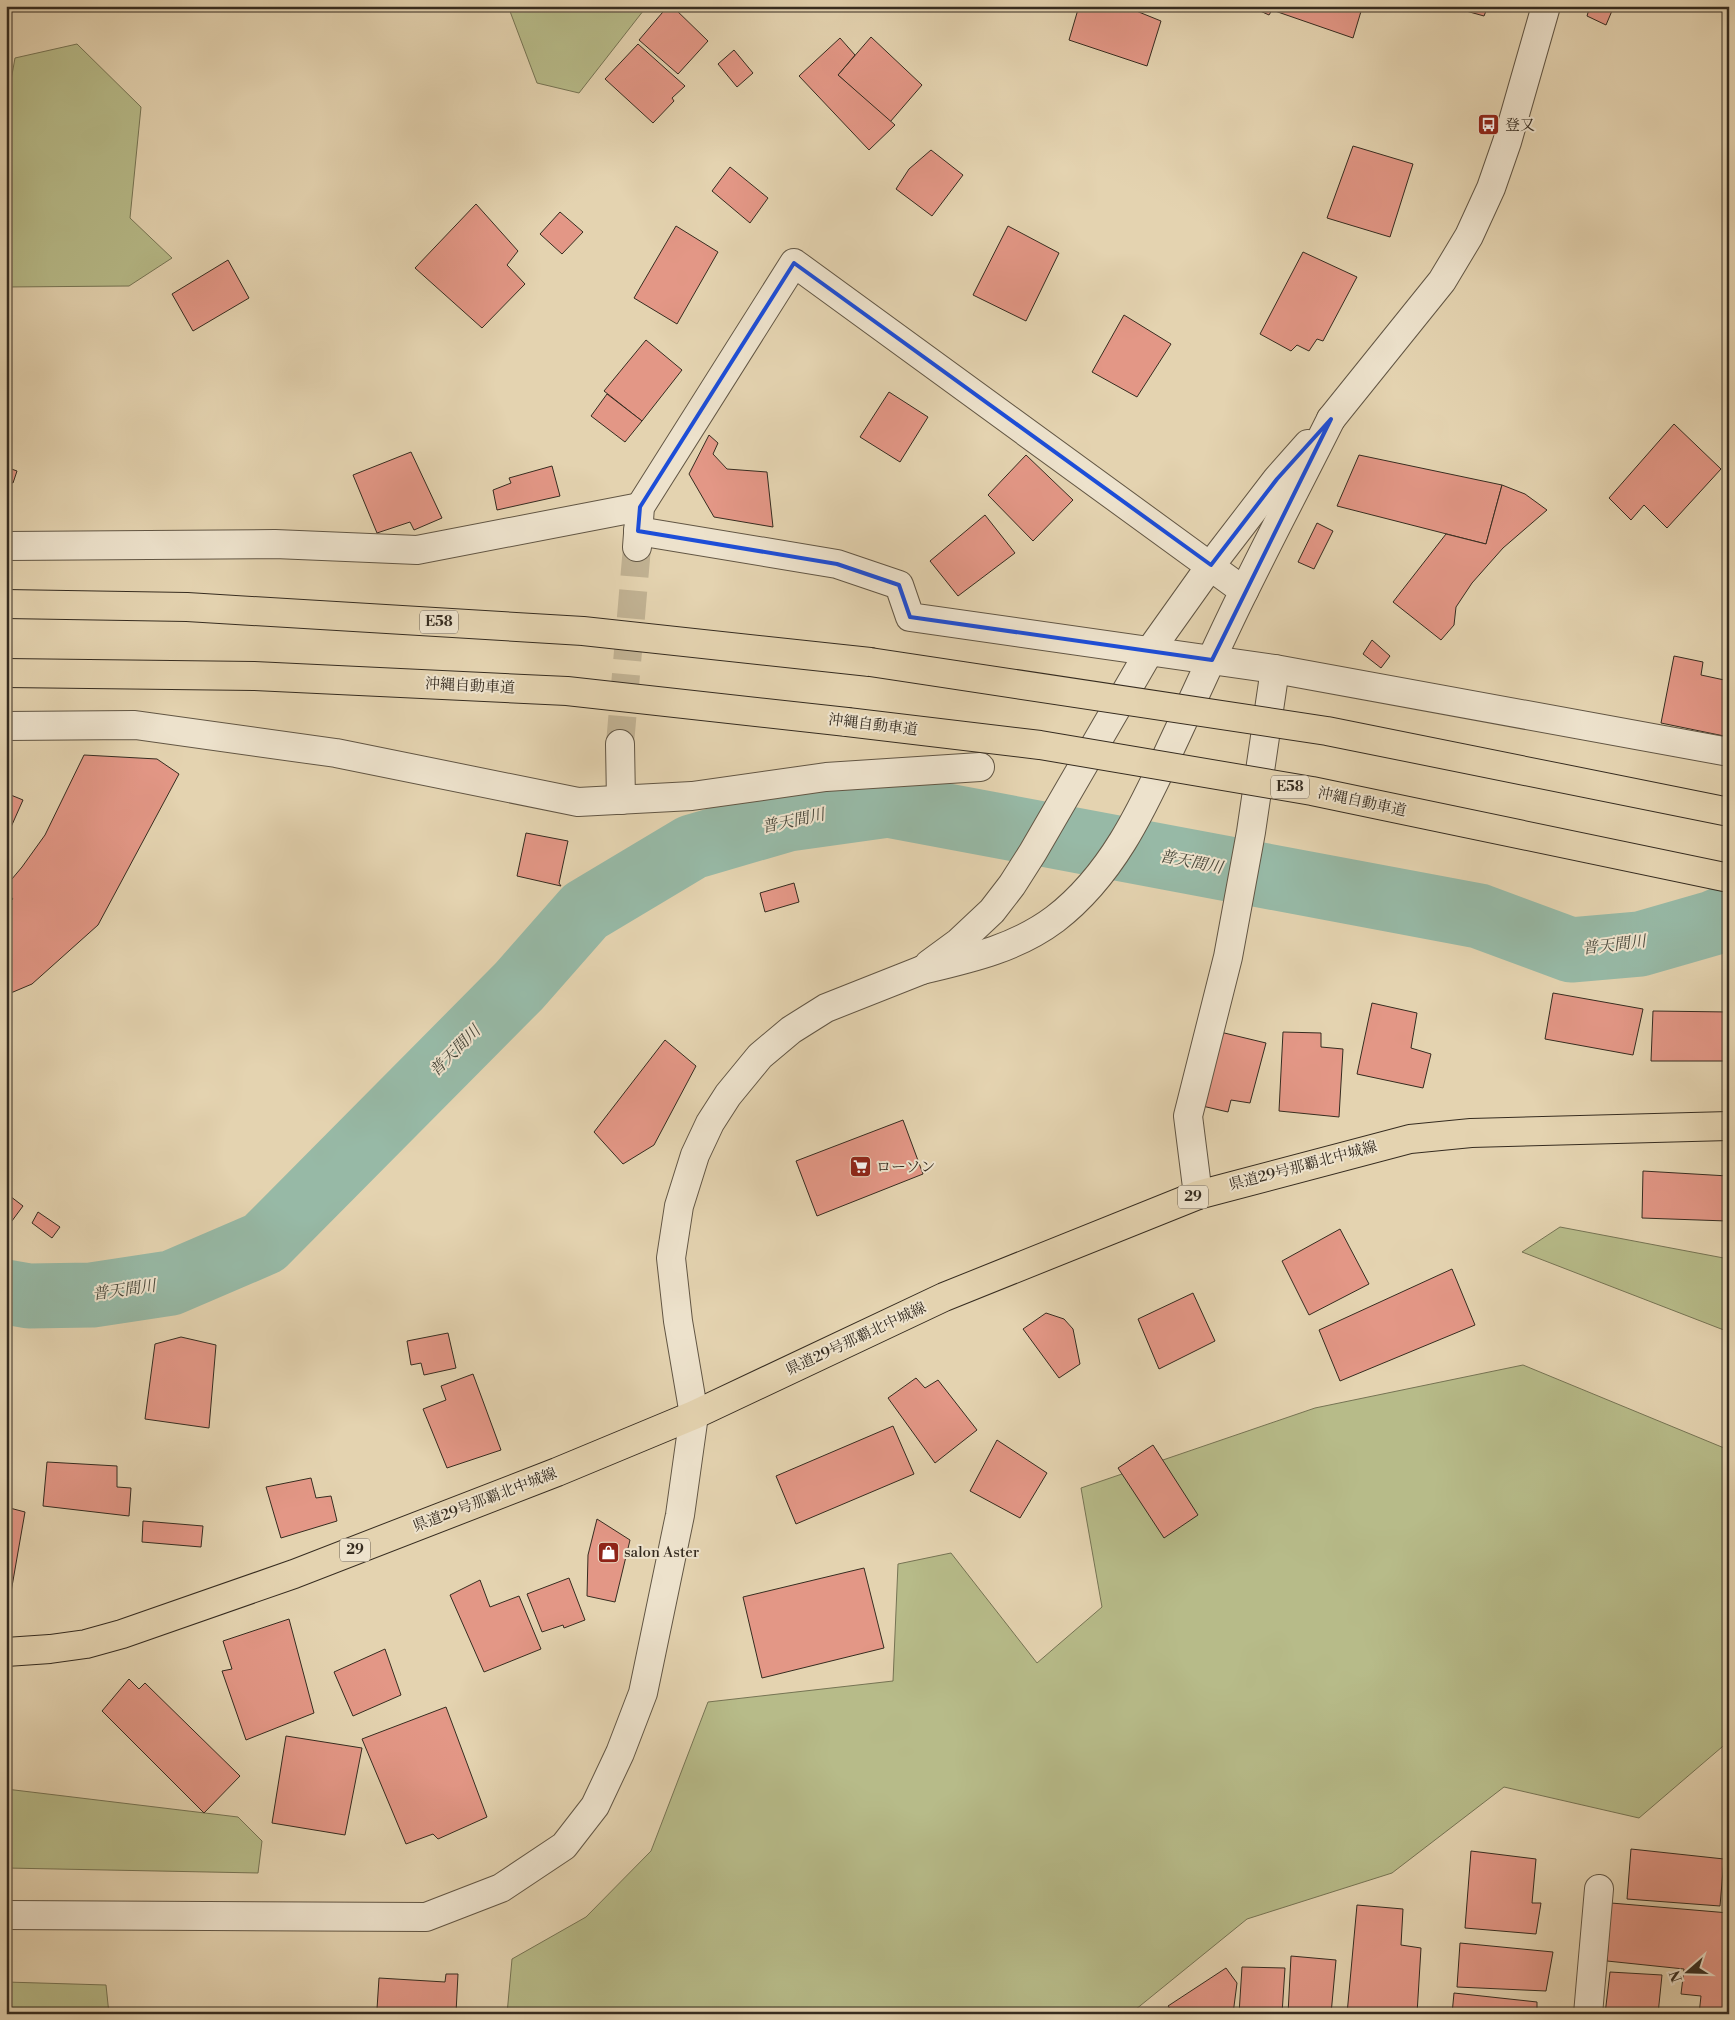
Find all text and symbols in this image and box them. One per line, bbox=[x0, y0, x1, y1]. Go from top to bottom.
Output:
bus stop icon: 登又 bbox=[1477, 113, 1501, 137]
place label: 登又 bbox=[1505, 116, 1535, 135]
road number: E58 bbox=[420, 610, 458, 634]
street label: 沖縄自動車道 bbox=[425, 674, 515, 698]
street label: 沖縄自動車道 bbox=[827, 710, 919, 740]
road number: E58 bbox=[1271, 776, 1309, 799]
street label: 沖縄自動車道 bbox=[1316, 783, 1408, 821]
water label: 普天間川 bbox=[760, 804, 828, 837]
water label: 普天間川 bbox=[1158, 846, 1226, 878]
water label: 普天間川 bbox=[1581, 931, 1649, 959]
water label: 普天間川 bbox=[425, 1020, 486, 1081]
street label: 県道29号那覇北中城線 bbox=[1227, 1137, 1379, 1195]
supermarket icon: ローソン bbox=[848, 1155, 872, 1179]
place label: ローソン bbox=[876, 1158, 935, 1177]
road number: 29 bbox=[1178, 1186, 1208, 1208]
water label: 普天間川 bbox=[91, 1275, 159, 1304]
street label: 県道29号那覇北中城線 bbox=[783, 1298, 929, 1380]
street label: 県道29号那覇北中城線 bbox=[410, 1464, 560, 1536]
road number: 29 bbox=[340, 1538, 370, 1562]
shop icon: salon Aster bbox=[596, 1540, 620, 1564]
place label: salon Aster bbox=[624, 1543, 700, 1562]
north arrow bbox=[1662, 1948, 1712, 1998]
text: N bbox=[1666, 1968, 1687, 1984]

